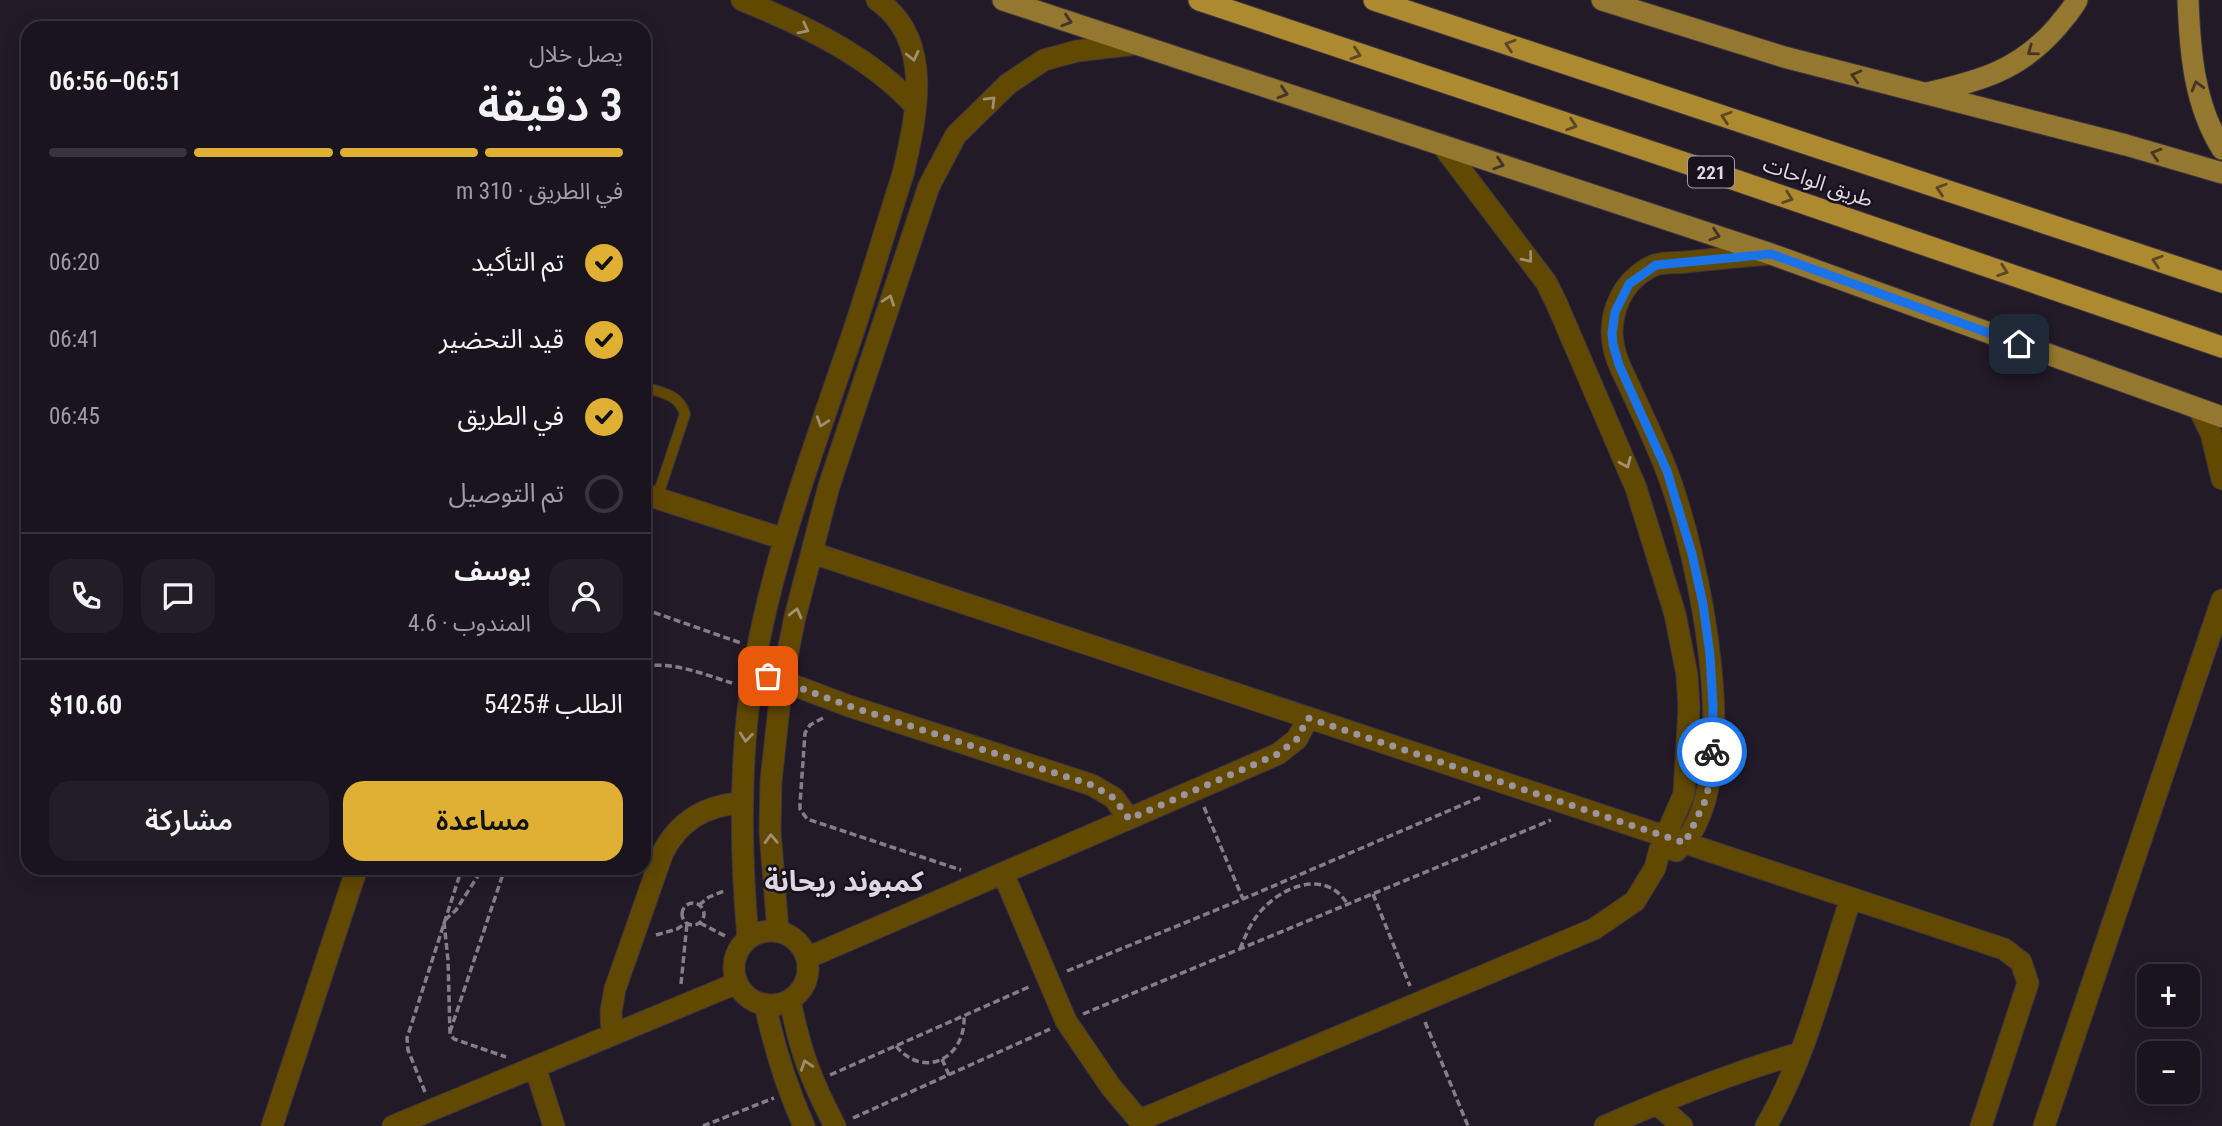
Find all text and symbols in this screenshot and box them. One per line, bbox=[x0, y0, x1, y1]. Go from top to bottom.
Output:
one-way arrow bbox=[1061, 13, 1073, 28]
one-way arrow bbox=[797, 20, 809, 34]
one-way arrow bbox=[1504, 39, 1516, 53]
text: يصل خلال bbox=[529, 41, 623, 68]
one-way arrow bbox=[2027, 42, 2040, 55]
one-way arrow bbox=[1350, 45, 1362, 60]
one-way arrow bbox=[905, 50, 919, 62]
text: 06:51–06:56 bbox=[49, 66, 182, 96]
one-way arrow bbox=[1851, 70, 1863, 84]
text: 3 دقيقة bbox=[478, 78, 623, 132]
one-way arrow bbox=[2191, 81, 2206, 93]
one-way arrow bbox=[1277, 85, 1289, 99]
one-way arrow bbox=[983, 96, 996, 109]
one-way arrow bbox=[1720, 111, 1732, 125]
one-way arrow bbox=[1565, 117, 1577, 131]
one-way arrow bbox=[2151, 147, 2163, 162]
street label: طريق الواحات bbox=[1760, 152, 1876, 213]
one-way arrow bbox=[1493, 156, 1505, 170]
road number: 221 bbox=[1688, 156, 1734, 188]
text: في الطريق · 310 m bbox=[456, 178, 623, 205]
one-way arrow bbox=[1936, 183, 1948, 197]
one-way arrow bbox=[1781, 190, 1793, 204]
one-way arrow bbox=[1709, 227, 1721, 241]
icon: check bbox=[585, 244, 623, 282]
text: تم التأكيد bbox=[471, 247, 564, 277]
text: 06:20 bbox=[49, 249, 100, 276]
one-way arrow bbox=[1520, 250, 1532, 263]
one-way arrow bbox=[2152, 255, 2164, 269]
one-way arrow bbox=[1996, 263, 2008, 277]
one-way arrow bbox=[881, 295, 895, 307]
pin bbox=[1989, 314, 2049, 374]
icon: check bbox=[585, 321, 623, 359]
text: قيد التحضير bbox=[439, 324, 564, 354]
icon: home bbox=[2000, 325, 2038, 363]
text: 06:41 bbox=[49, 326, 100, 353]
icon: check bbox=[585, 398, 623, 436]
text: في الطريق bbox=[458, 401, 564, 431]
text: 06:45 bbox=[49, 403, 100, 430]
one-way arrow bbox=[816, 415, 830, 427]
one-way arrow bbox=[1618, 455, 1632, 468]
text: تم التوصيل bbox=[449, 478, 564, 508]
text: يوسف bbox=[454, 556, 531, 586]
button: phone bbox=[49, 559, 123, 633]
button: chat bbox=[141, 559, 215, 633]
button: person bbox=[549, 559, 623, 633]
one-way arrow bbox=[788, 607, 802, 619]
text: المندوب · 4.6 bbox=[408, 610, 531, 637]
pin bbox=[738, 646, 798, 706]
icon: bag bbox=[749, 657, 787, 695]
text: الطلب #5425 bbox=[484, 689, 623, 719]
text: $10.60 bbox=[49, 690, 122, 720]
courier bbox=[1677, 717, 1747, 787]
one-way arrow bbox=[739, 732, 754, 743]
icon: bike bbox=[1693, 733, 1731, 771]
button: مشاركة bbox=[49, 781, 329, 861]
button: مساعدة bbox=[343, 781, 623, 861]
one-way arrow bbox=[763, 833, 779, 843]
district label: كمبوند ريحانة bbox=[764, 865, 924, 898]
map controls bbox=[2137, 964, 2200, 1104]
button: + bbox=[2137, 964, 2200, 1027]
button: − bbox=[2137, 1041, 2200, 1104]
one-way arrow bbox=[800, 1059, 814, 1072]

